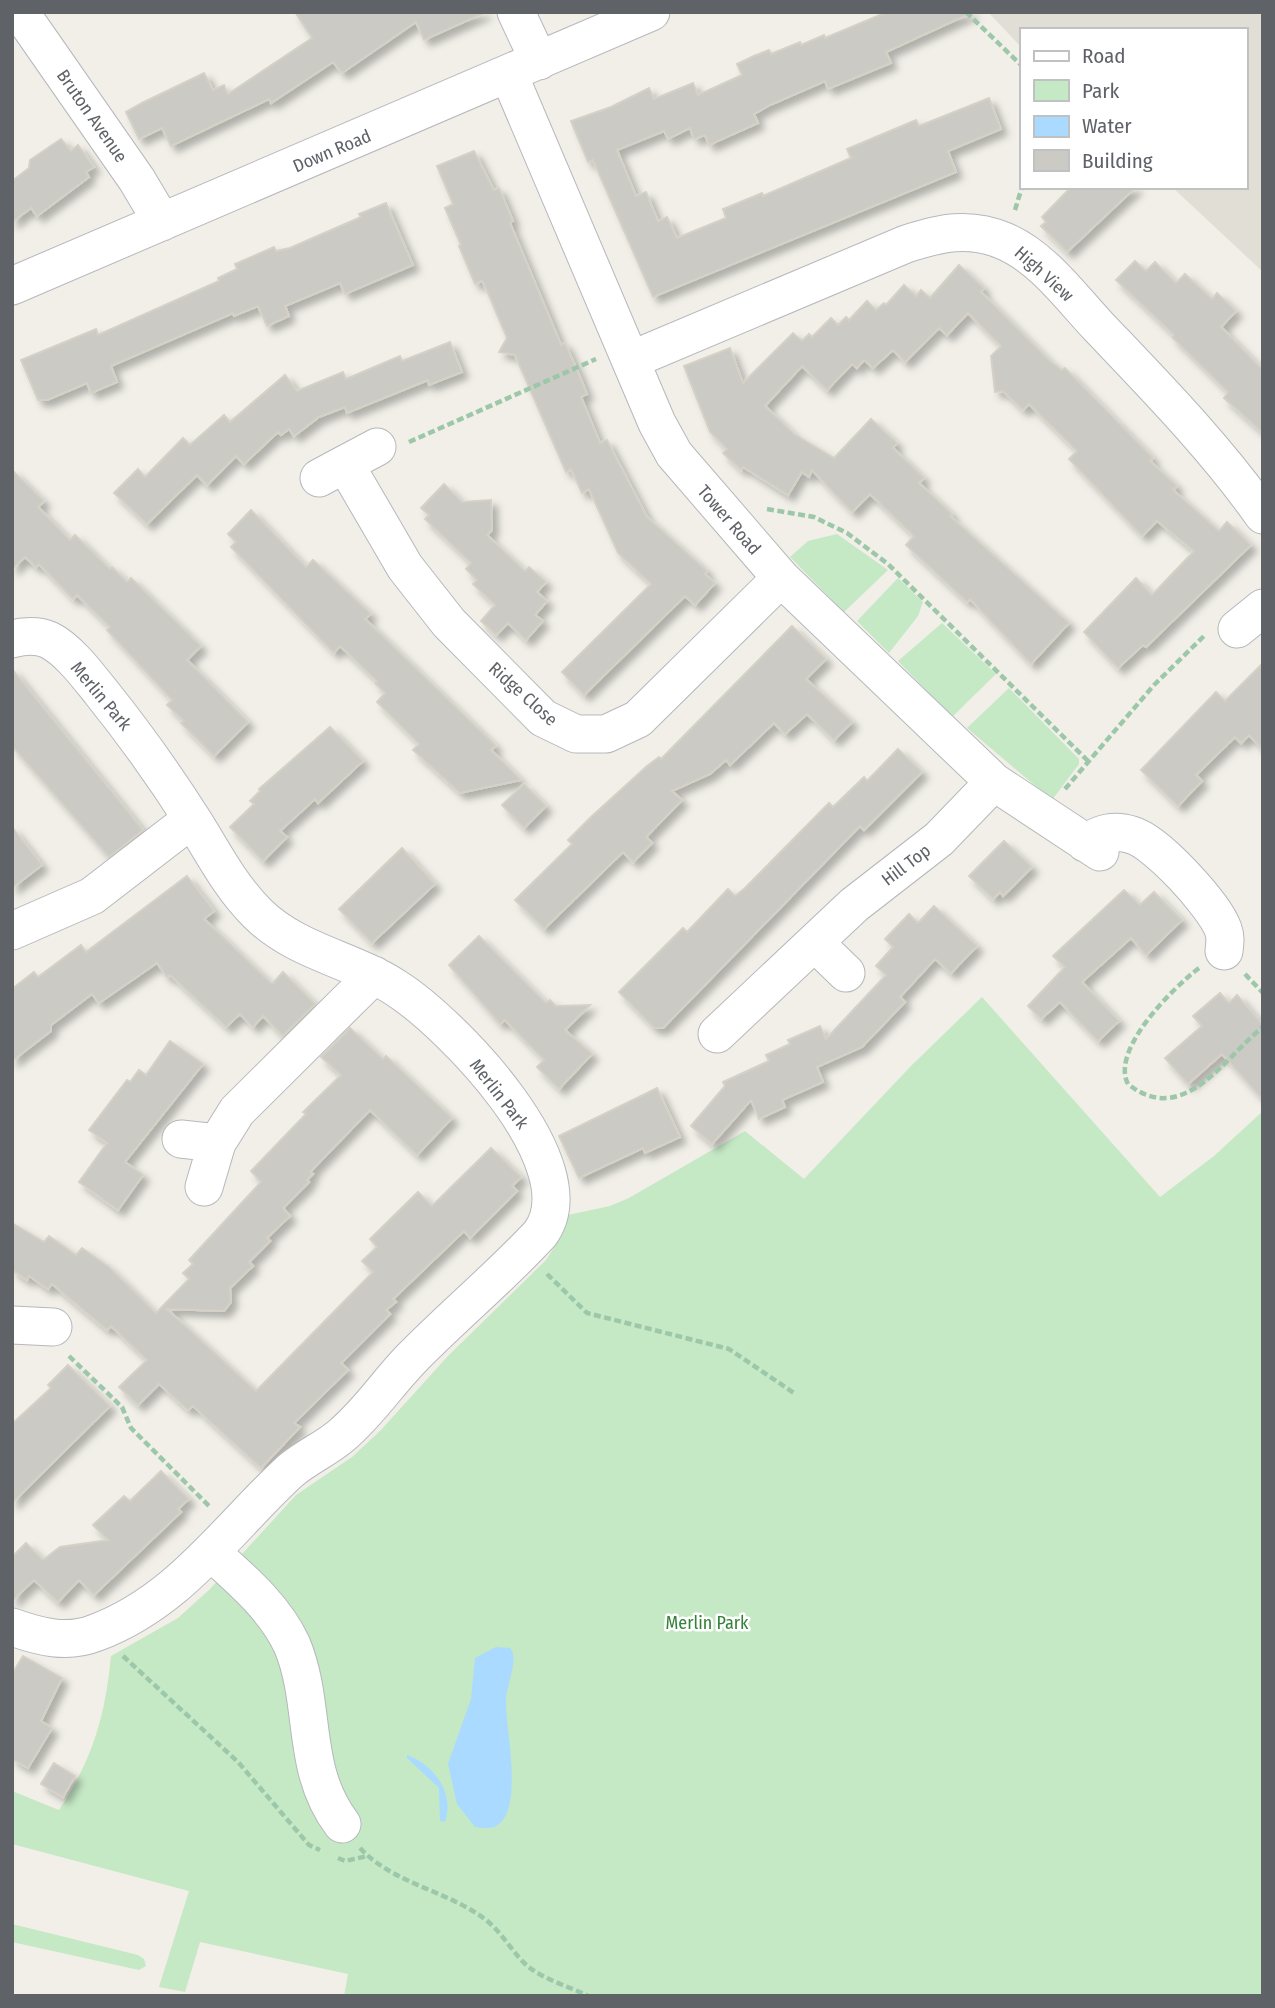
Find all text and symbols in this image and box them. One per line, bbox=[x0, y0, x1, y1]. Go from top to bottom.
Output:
legend bbox=[1020, 28, 1247, 189]
text: Road bbox=[1082, 43, 1126, 69]
street label: Bruton Avenue bbox=[52, 65, 132, 167]
text: Park bbox=[1082, 78, 1120, 104]
text: Water bbox=[1082, 113, 1132, 139]
street label: Down Road bbox=[290, 125, 374, 177]
text: Building bbox=[1082, 148, 1153, 174]
street label: High View bbox=[1010, 242, 1078, 306]
street label: Tower Road bbox=[693, 481, 765, 559]
street label: Merlin Park bbox=[66, 657, 136, 735]
street label: Ridge Close bbox=[484, 657, 562, 731]
street label: Hill Top bbox=[877, 839, 935, 891]
street label: Merlin Park bbox=[465, 1055, 534, 1134]
park label: Merlin Park bbox=[666, 1612, 749, 1634]

